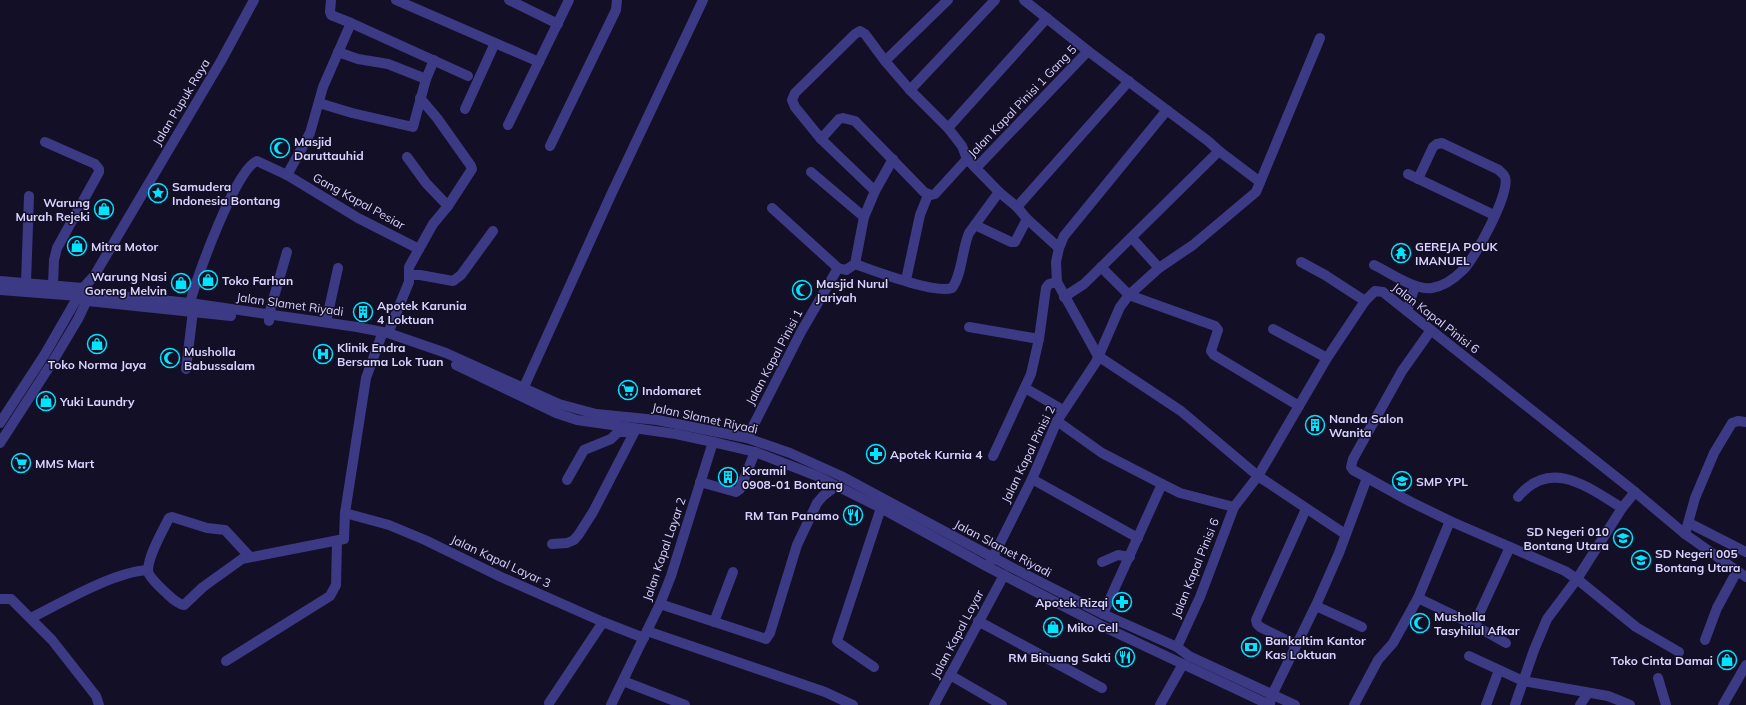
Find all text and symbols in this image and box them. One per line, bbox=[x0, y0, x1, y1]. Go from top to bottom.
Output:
street label: Jalan Kapal Pinisi 1 Gang 5 bbox=[965, 42, 1079, 160]
street label: Jalan Pupuk Raya bbox=[149, 56, 213, 148]
place label: Masjid Daruttauhid bbox=[294, 134, 364, 163]
mosque icon: Masjid Daruttauhid bbox=[269, 137, 291, 159]
street label: Gang Kapal Pesiar bbox=[310, 169, 408, 233]
place label: Samudera Indonesia Bontang bbox=[172, 179, 280, 208]
place icon: Samudera Indonesia Bontang bbox=[147, 182, 169, 204]
place label: Warung Murah Rejeki bbox=[15, 195, 90, 224]
shop icon: Warung Murah Rejeki bbox=[93, 198, 115, 220]
shop icon: Mitra Motor bbox=[66, 235, 88, 257]
place label: Mitra Motor bbox=[91, 239, 159, 254]
place label: GEREJA POUK IMANUEL bbox=[1415, 239, 1499, 268]
temple icon: GEREJA POUK IMANUEL bbox=[1390, 242, 1412, 264]
place label: Warung Nasi Goreng Melvin bbox=[85, 269, 167, 298]
shop icon: Toko Farhan bbox=[197, 269, 219, 291]
shop icon: Warung Nasi Goreng Melvin bbox=[170, 272, 192, 294]
place label: Toko Farhan bbox=[222, 273, 293, 288]
place label: Masjid Nurul Jariyah bbox=[816, 276, 888, 305]
mosque icon: Masjid Nurul Jariyah bbox=[791, 279, 813, 301]
street label: Jalan Kapal Pinisi 6 bbox=[1390, 279, 1482, 357]
street label: Jalan Slamet Riyadi bbox=[235, 289, 345, 319]
place label: Apotek Karunia 4 Loktuan bbox=[377, 298, 467, 327]
building icon: Apotek Karunia 4 Loktuan bbox=[352, 301, 374, 323]
street label: Jalan Kapal Pinisi 1 bbox=[742, 307, 806, 407]
shop icon: Toko Norma Jaya bbox=[86, 333, 108, 355]
place label: Klinik Endra Bersama Lok Tuan bbox=[337, 340, 444, 369]
hospital icon: Klinik Endra Bersama Lok Tuan bbox=[312, 343, 334, 365]
place label: Musholla Babussalam bbox=[184, 344, 255, 373]
mosque icon: Musholla Babussalam bbox=[159, 347, 181, 369]
place label: Toko Norma Jaya bbox=[48, 357, 146, 372]
supermarket icon: Indomaret bbox=[617, 379, 639, 401]
place label: Indomaret bbox=[642, 383, 702, 398]
shop icon: Yuki Laundry bbox=[35, 390, 57, 412]
place label: Yuki Laundry bbox=[59, 394, 135, 409]
street label: Jalan Slamet Riyadi bbox=[651, 399, 759, 437]
street label: Jalan Kapal Pinisi 2 bbox=[998, 403, 1058, 505]
place label: Nanda Salon Wanita bbox=[1329, 411, 1404, 440]
building icon: Nanda Salon Wanita bbox=[1304, 414, 1326, 436]
pharmacy icon: Apotek Kurnia 4 bbox=[865, 443, 887, 465]
place label: Apotek Kurnia 4 bbox=[890, 447, 983, 462]
supermarket icon: MMS Mart bbox=[10, 452, 32, 474]
place label: MMS Mart bbox=[35, 456, 95, 471]
place label: Koramil 0908-01 Bontang bbox=[742, 463, 843, 492]
building icon: Koramil 0908-01 Bontang bbox=[717, 466, 739, 488]
school or university icon: SMP YPL bbox=[1391, 470, 1413, 492]
place label: SMP YPL bbox=[1416, 474, 1468, 489]
street label: Jalan Kapal Layar 2 bbox=[639, 495, 689, 603]
restaurant icon: RM Tan Panamo bbox=[842, 504, 864, 526]
place label: RM Tan Panamo bbox=[745, 508, 839, 523]
street label: Jalan Slamet Riyadi bbox=[952, 516, 1054, 580]
street label: Jalan Kapal Pinisi 6 bbox=[1168, 516, 1222, 620]
place label: SD Negeri 010 Bontang Utara bbox=[1523, 524, 1609, 553]
school or university icon: SD Negeri 010 Bontang Utara bbox=[1612, 527, 1634, 549]
street label: Jalan Kapal Layar 3 bbox=[449, 531, 553, 591]
place label: SD Negeri 005 Bontang Utara bbox=[1655, 546, 1741, 575]
school or university icon: SD Negeri 005 Bontang Utara bbox=[1630, 549, 1652, 571]
street label: Jalan Kapal Layar bbox=[927, 587, 987, 681]
pharmacy icon: Apotek Rizqi bbox=[1111, 591, 1133, 613]
place label: Apotek Rizqi bbox=[1035, 595, 1108, 610]
place label: Musholla Tasyhilul Afkar bbox=[1434, 609, 1520, 638]
mosque icon: Musholla Tasyhilul Afkar bbox=[1409, 612, 1431, 634]
shop icon: Miko Cell bbox=[1042, 616, 1064, 638]
place label: Miko Cell bbox=[1067, 620, 1118, 635]
place label: Bankaltim Kantor Kas Loktuan bbox=[1265, 633, 1366, 662]
bank icon: Bankaltim Kantor Kas Loktuan bbox=[1240, 636, 1262, 658]
restaurant icon: RM Binuang Sakti bbox=[1114, 646, 1136, 668]
shop icon: Toko Cinta Damai bbox=[1716, 649, 1738, 671]
place label: RM Binuang Sakti bbox=[1008, 650, 1111, 665]
place label: Toko Cinta Damai bbox=[1611, 653, 1713, 668]

